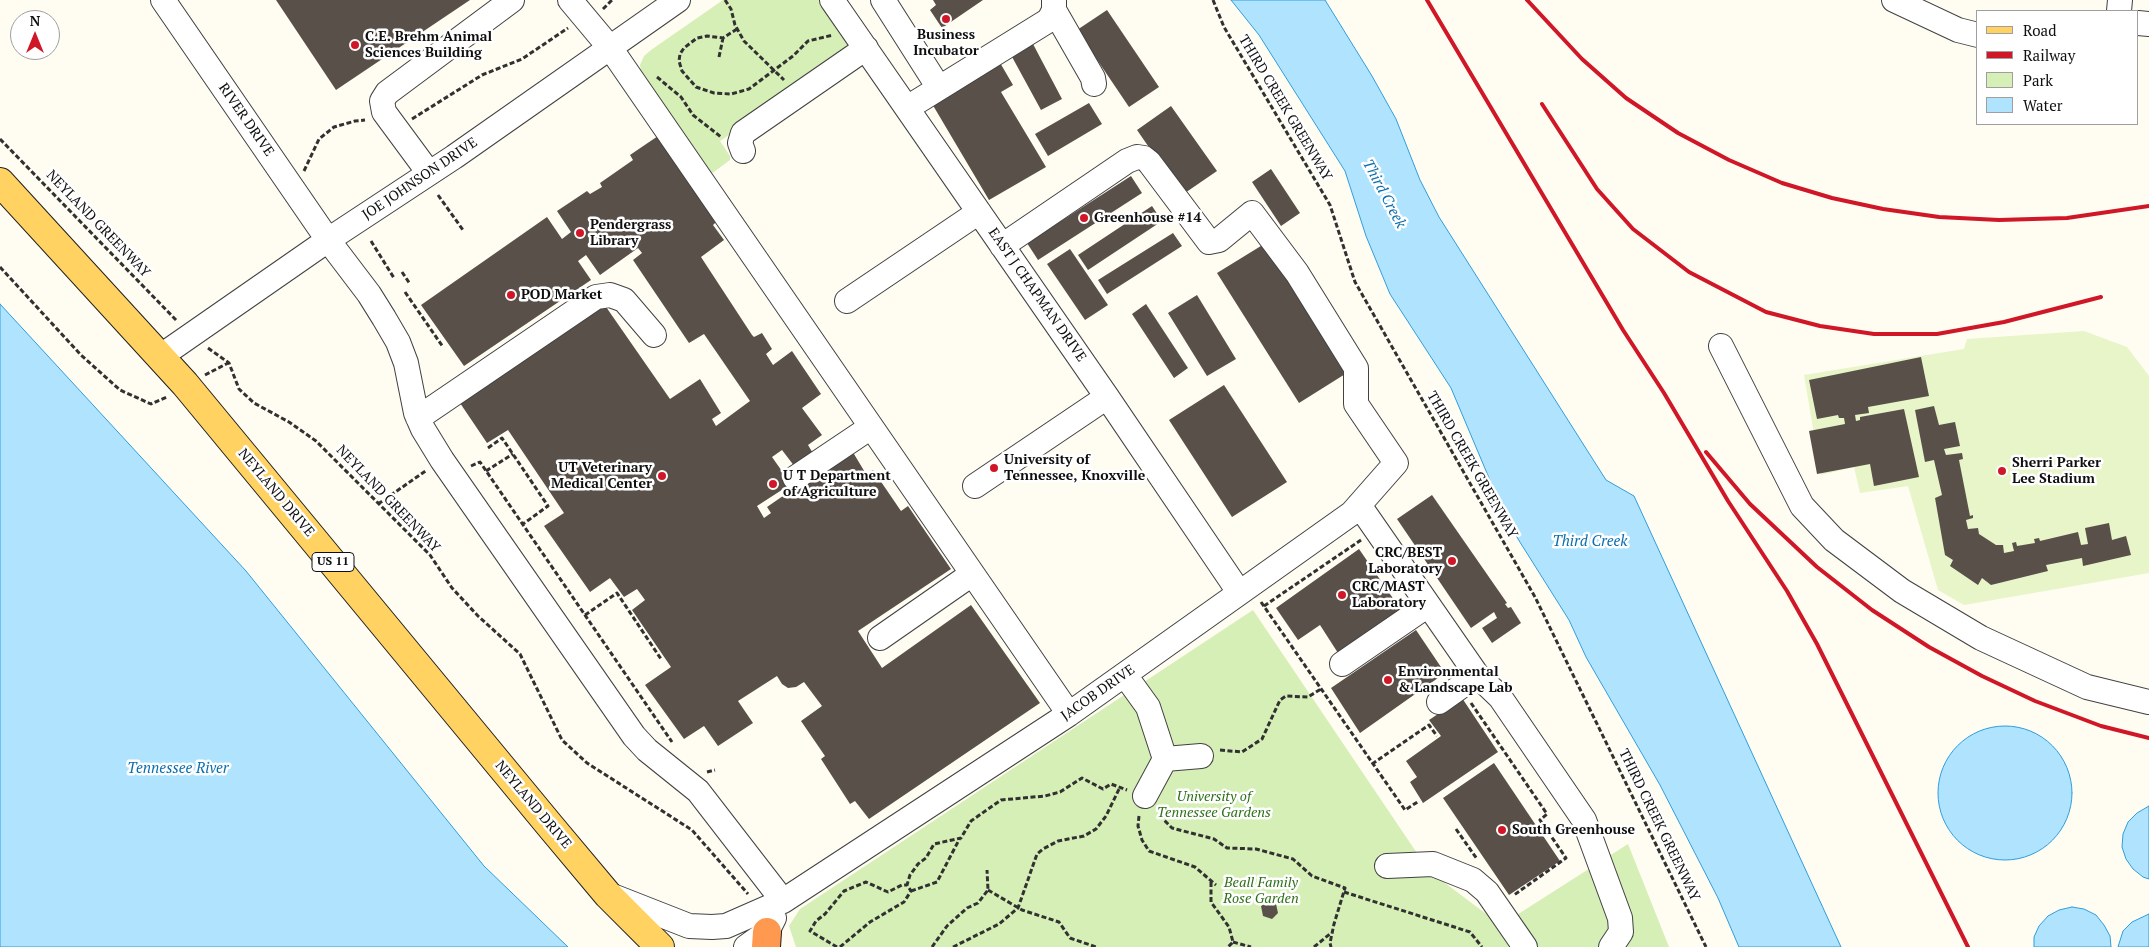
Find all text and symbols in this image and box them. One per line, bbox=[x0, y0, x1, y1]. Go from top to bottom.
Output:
north arrow bbox=[10, 10, 60, 60]
legend bbox=[1976, 10, 2139, 125]
text: N bbox=[30, 11, 40, 30]
marker: Business Incubator bbox=[940, 13, 952, 25]
text: Road bbox=[2023, 20, 2056, 40]
place label: Business Incubator bbox=[913, 27, 979, 59]
place label: C.E. Brehm Animal Sciences Building bbox=[365, 29, 492, 62]
street label: THIRD CREEK GREENWAY bbox=[1235, 32, 1335, 184]
marker: C.E. Brehm Animal Sciences Building bbox=[349, 39, 361, 51]
text: Railway bbox=[2023, 45, 2075, 65]
text: Park bbox=[2023, 70, 2053, 90]
street label: RIVER DRIVE bbox=[215, 80, 277, 160]
text: Water bbox=[2023, 95, 2062, 115]
street label: JOE JOHNSON DRIVE bbox=[359, 134, 481, 224]
water label: Third Creek bbox=[1358, 157, 1410, 231]
street label: NEYLAND GREENWAY bbox=[42, 167, 154, 281]
place label: Greenhouse #14 bbox=[1094, 210, 1201, 226]
marker: Greenhouse #14 bbox=[1078, 212, 1090, 224]
place label: Pendergrass Library bbox=[590, 217, 671, 250]
street label: EAST J CHAPMAN DRIVE bbox=[984, 225, 1090, 365]
marker: Pendergrass Library bbox=[574, 227, 586, 239]
place label: POD Market bbox=[521, 287, 602, 303]
marker: POD Market bbox=[505, 289, 517, 301]
street label: THIRD CREEK GREENWAY bbox=[1423, 389, 1521, 541]
street label: NEYLAND GREENWAY bbox=[332, 442, 444, 556]
street label: NEYLAND DRIVE bbox=[234, 446, 318, 540]
place label: University of Tennessee, Knoxville bbox=[1004, 452, 1145, 484]
place label: Sherri Parker Lee Stadium bbox=[2012, 455, 2101, 488]
place label: UT Veterinary Medical Center bbox=[551, 460, 652, 492]
marker: University of Tennessee, Knoxville bbox=[988, 462, 1000, 474]
marker: Sherri Parker Lee Stadium bbox=[1996, 465, 2008, 477]
place label: U T Department of Agriculture bbox=[783, 468, 891, 501]
marker: UT Veterinary Medical Center bbox=[656, 470, 668, 482]
marker: U T Department of Agriculture bbox=[767, 478, 779, 490]
water label: Third Creek bbox=[1552, 533, 1628, 551]
place label: CRC/BEST Laboratory bbox=[1368, 545, 1442, 578]
road number: US 11 bbox=[312, 552, 354, 572]
marker: CRC/BEST Laboratory bbox=[1446, 555, 1458, 567]
place label: CRC/MAST Laboratory bbox=[1352, 579, 1426, 612]
marker: CRC/MAST Laboratory bbox=[1336, 589, 1348, 601]
street label: JACOB DRIVE bbox=[1058, 661, 1138, 725]
place label: Environmental & Landscape Lab bbox=[1398, 664, 1513, 696]
marker: Environmental & Landscape Lab bbox=[1382, 674, 1394, 686]
street label: THIRD CREEK GREENWAY bbox=[1615, 746, 1703, 904]
street label: NEYLAND DRIVE bbox=[491, 758, 575, 852]
water label: Tennessee River bbox=[127, 760, 229, 778]
park label: University of Tennessee Gardens bbox=[1157, 789, 1271, 822]
place label: South Greenhouse bbox=[1512, 822, 1635, 838]
marker: South Greenhouse bbox=[1496, 824, 1508, 836]
park label: Beall Family Rose Garden bbox=[1223, 875, 1299, 908]

